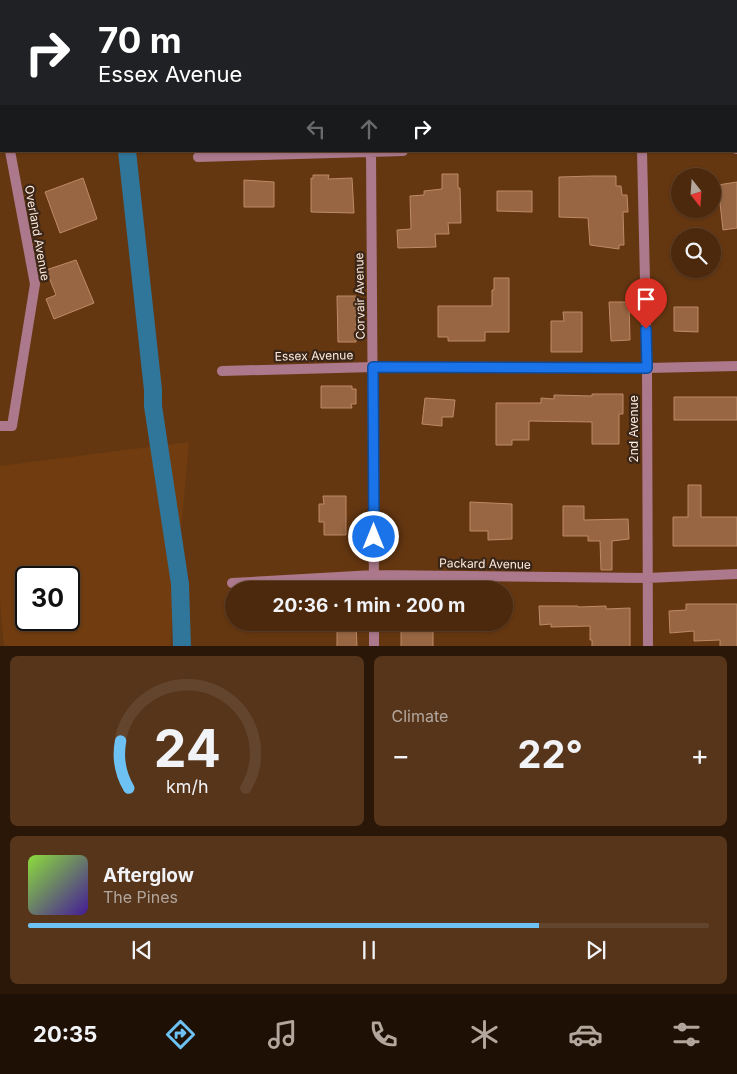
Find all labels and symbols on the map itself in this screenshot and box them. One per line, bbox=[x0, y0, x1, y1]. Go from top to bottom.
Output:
north arrow bbox=[671, 168, 721, 218]
street label: Overland Avenue bbox=[22, 184, 53, 282]
street label: Corvair Avenue bbox=[351, 252, 368, 340]
pin bbox=[625, 278, 667, 329]
street label: Essex Avenue bbox=[275, 347, 353, 364]
street label: 2nd Avenue bbox=[626, 395, 641, 463]
position arrow bbox=[347, 510, 399, 562]
street label: Packard Avenue bbox=[439, 555, 531, 572]
speed limit sign: 30 bbox=[15, 566, 80, 631]

